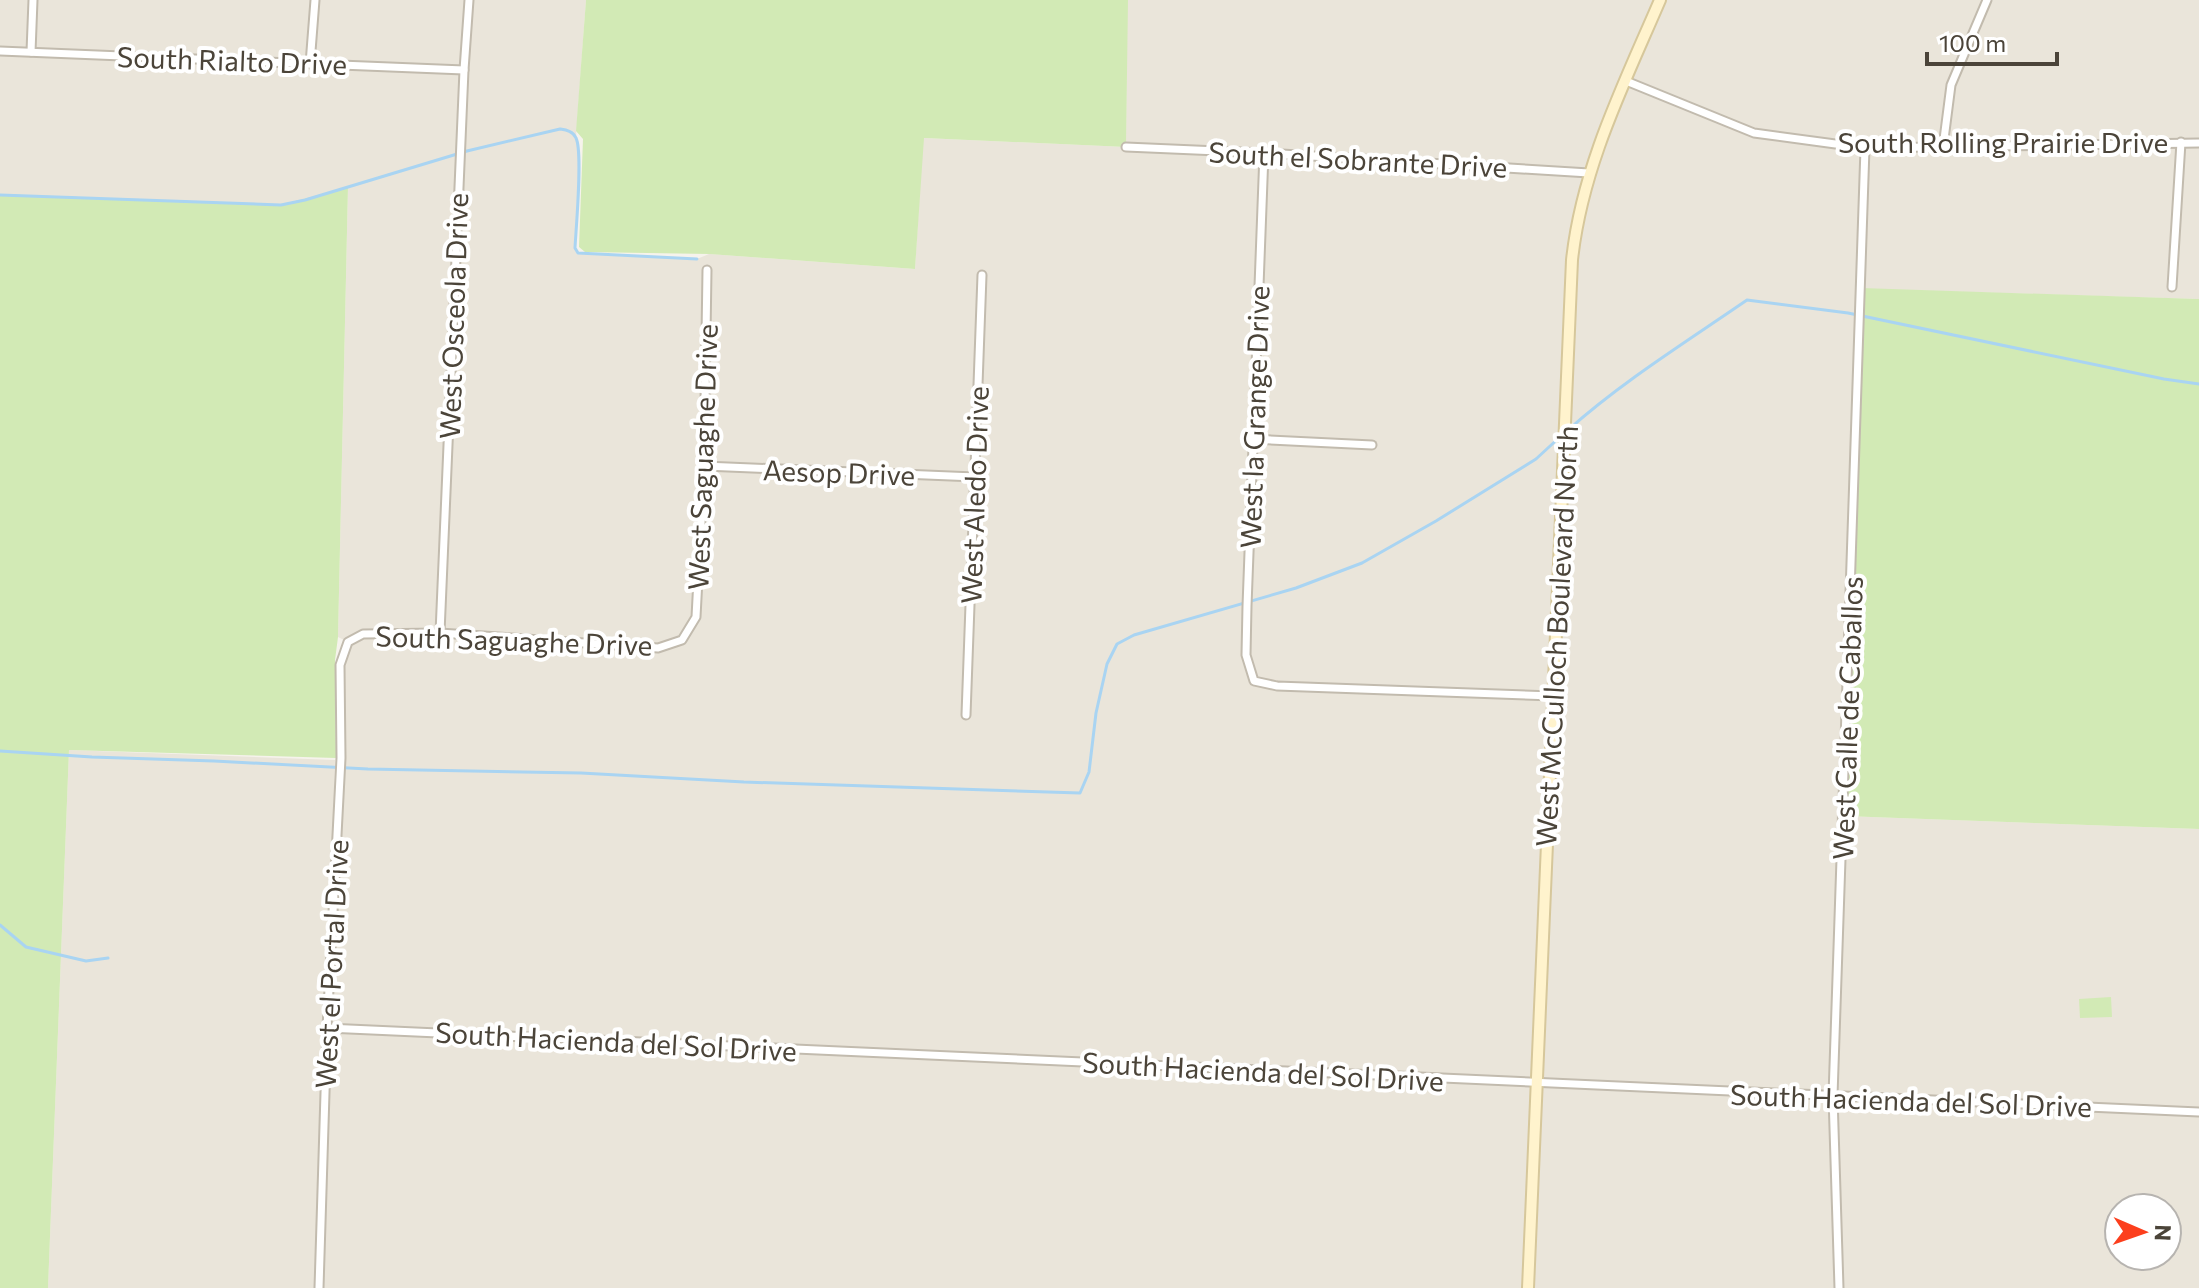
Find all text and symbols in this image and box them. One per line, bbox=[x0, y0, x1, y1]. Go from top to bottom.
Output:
scale bar bbox=[1927, 16, 2057, 66]
text: 100 m bbox=[1939, 28, 2006, 57]
street label: South Rialto Drive bbox=[116, 39, 348, 81]
street label: South Rolling Prairie Drive bbox=[1838, 125, 2168, 159]
street label: South el Sobrante Drive bbox=[1208, 134, 1508, 184]
street label: West Osceola Drive bbox=[432, 192, 474, 440]
street label: West la Grange Drive bbox=[1232, 285, 1276, 549]
street label: West Saguaghe Drive bbox=[680, 323, 724, 591]
street label: West Aledo Drive bbox=[953, 385, 995, 605]
street label: West McCulloch Boulevard North bbox=[1528, 424, 1584, 848]
street label: Aesop Drive bbox=[762, 452, 916, 492]
street label: West Calle de Caballos bbox=[1825, 576, 1869, 860]
street label: South Saguaghe Drive bbox=[375, 618, 653, 662]
street label: West el Portal Drive bbox=[307, 839, 355, 1089]
street label: South Hacienda del Sol Drive bbox=[434, 1015, 798, 1067]
street label: South Hacienda del Sol Drive bbox=[1081, 1045, 1445, 1097]
street label: South Hacienda del Sol Drive bbox=[1730, 1077, 2092, 1123]
north arrow bbox=[2103, 1192, 2183, 1272]
text: N bbox=[2150, 1224, 2177, 1241]

